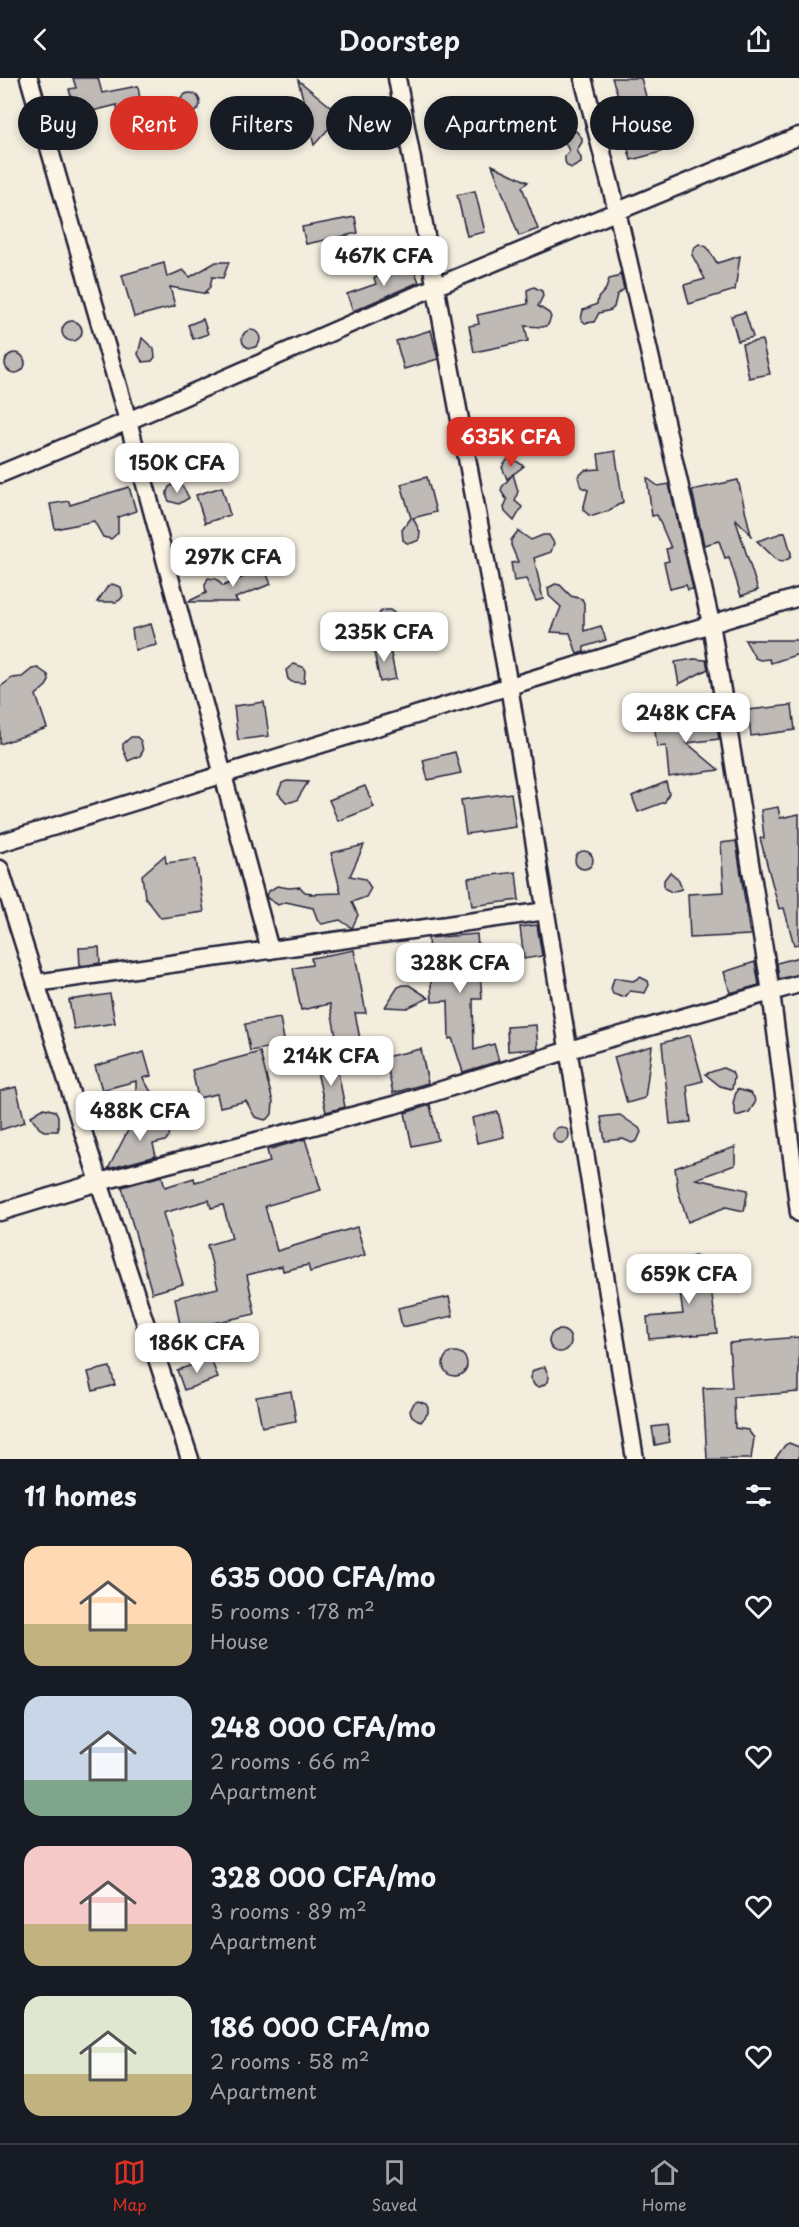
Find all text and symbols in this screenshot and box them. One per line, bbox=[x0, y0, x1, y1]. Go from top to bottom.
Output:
text: Doorstep bbox=[339, 19, 460, 60]
icon: back bbox=[24, 23, 57, 56]
icon: share bbox=[742, 23, 775, 56]
chip: Buy bbox=[18, 96, 98, 150]
chip: Rent bbox=[110, 96, 198, 150]
chip: Filters bbox=[210, 96, 314, 150]
chip: New bbox=[326, 96, 412, 150]
chip: Apartment bbox=[424, 96, 578, 150]
chip: House bbox=[590, 96, 694, 150]
pin: 467K CFA bbox=[322, 236, 446, 287]
text: 467K CFA bbox=[335, 240, 433, 270]
pin: 635K CFA bbox=[449, 417, 573, 468]
text: 635K CFA bbox=[461, 421, 561, 451]
pin: 150K CFA bbox=[115, 443, 239, 494]
text: 150K CFA bbox=[129, 447, 225, 477]
pin: 297K CFA bbox=[171, 537, 295, 588]
text: 297K CFA bbox=[184, 541, 282, 571]
pin: 235K CFA bbox=[322, 612, 446, 663]
text: 235K CFA bbox=[334, 616, 434, 646]
pin: 248K CFA bbox=[624, 693, 748, 744]
text: 248K CFA bbox=[636, 697, 736, 727]
pin: 328K CFA bbox=[398, 943, 522, 994]
text: 328K CFA bbox=[410, 947, 510, 977]
pin: 214K CFA bbox=[269, 1036, 393, 1087]
text: 214K CFA bbox=[282, 1040, 380, 1070]
pin: 488K CFA bbox=[78, 1091, 202, 1142]
text: 488K CFA bbox=[90, 1095, 190, 1125]
pin: 659K CFA bbox=[627, 1254, 751, 1305]
text: 659K CFA bbox=[640, 1258, 738, 1288]
pin: 186K CFA bbox=[135, 1323, 259, 1374]
text: 186K CFA bbox=[149, 1327, 245, 1357]
text: 11 homes bbox=[24, 1476, 137, 1515]
icon: filters bbox=[742, 1479, 775, 1512]
text: 635 000 CFA/mo bbox=[210, 1557, 435, 1596]
icon: home bbox=[72, 1570, 144, 1642]
icon: heart bbox=[742, 1590, 775, 1623]
text: 5 rooms · 178 m² bbox=[210, 1596, 375, 1626]
text: House bbox=[210, 1626, 269, 1656]
text: 248 000 CFA/mo bbox=[210, 1707, 436, 1746]
icon: home bbox=[72, 1720, 144, 1792]
icon: heart bbox=[742, 1740, 775, 1773]
text: 2 rooms · 66 m² bbox=[210, 1746, 370, 1776]
text: Apartment bbox=[210, 1776, 317, 1806]
text: 328 000 CFA/mo bbox=[210, 1857, 436, 1896]
icon: home bbox=[72, 1870, 144, 1942]
icon: heart bbox=[742, 1890, 775, 1923]
text: 3 rooms · 89 m² bbox=[210, 1896, 367, 1926]
text: Apartment bbox=[210, 1926, 317, 1956]
text: 186 000 CFA/mo bbox=[210, 2007, 430, 2046]
icon: home bbox=[72, 2020, 144, 2092]
icon: heart bbox=[742, 2040, 775, 2073]
text: 2 rooms · 58 m² bbox=[210, 2046, 369, 2076]
text: Apartment bbox=[210, 2076, 317, 2106]
tab: Map bbox=[112, 2156, 147, 2216]
tab: Saved bbox=[372, 2156, 417, 2216]
tab: Home bbox=[642, 2156, 687, 2216]

